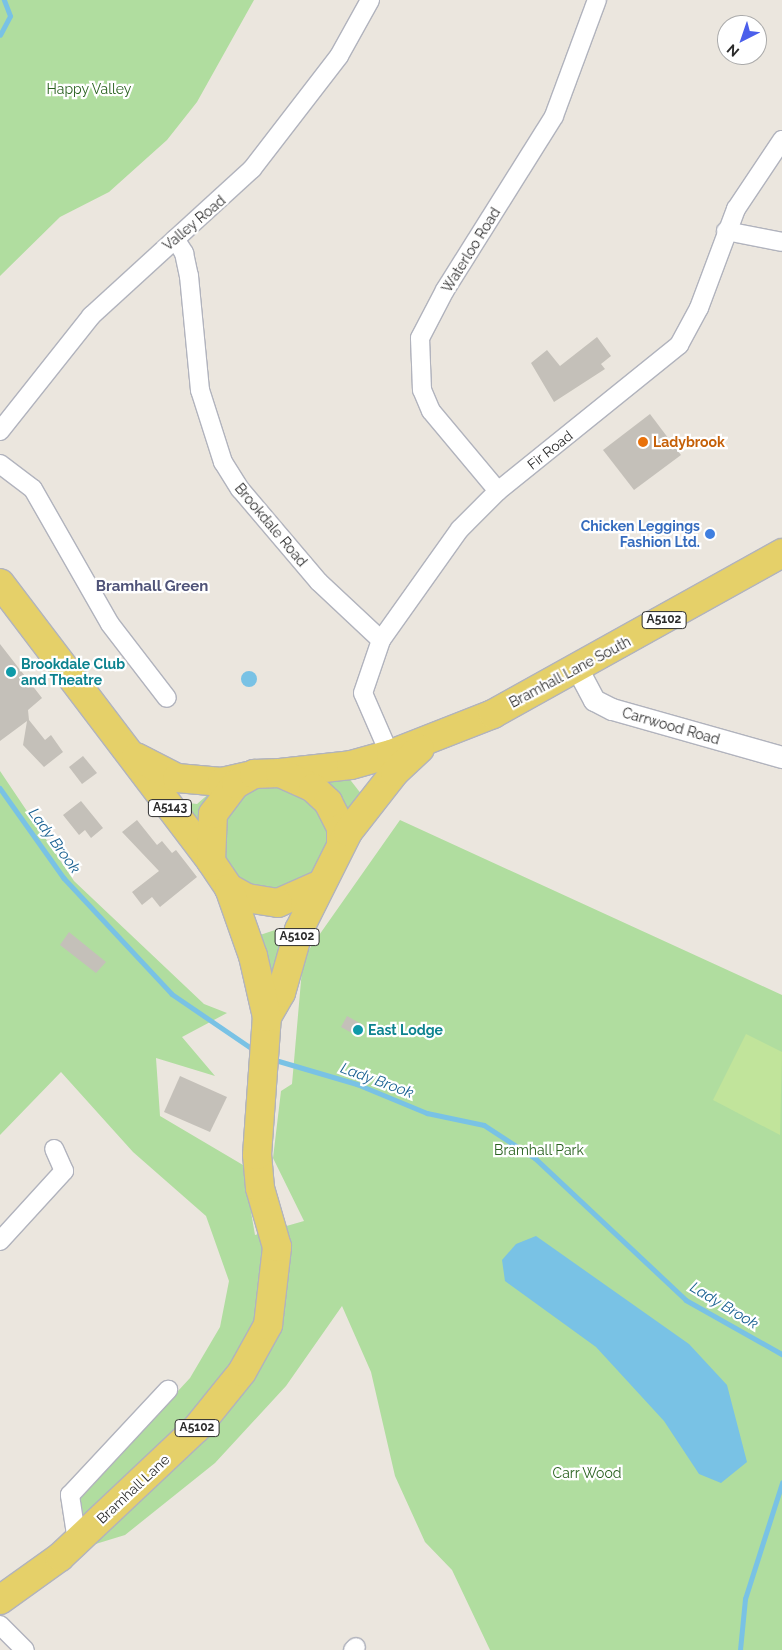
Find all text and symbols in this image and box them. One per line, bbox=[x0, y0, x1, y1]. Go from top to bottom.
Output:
north arrow bbox=[717, 15, 767, 65]
text: N bbox=[724, 41, 742, 60]
park label: Happy Valley bbox=[46, 81, 132, 97]
street label: Valley Road bbox=[159, 192, 229, 254]
street label: Waterloo Road bbox=[438, 205, 504, 295]
street label: Fir Road bbox=[524, 427, 576, 473]
place label: Ladybrook bbox=[653, 434, 725, 450]
marker: Ladybrook bbox=[637, 436, 649, 448]
street label: Brookdale Road bbox=[231, 480, 311, 570]
place label: Chicken Leggings Fashion Ltd. bbox=[581, 518, 700, 550]
marker: Chicken Leggings Fashion Ltd. bbox=[704, 528, 716, 540]
district label: Bramhall Green bbox=[96, 578, 208, 596]
road number: A5102 bbox=[642, 610, 686, 630]
street label: Bramhall Lane South bbox=[506, 633, 634, 711]
place label: Brookdale Club and Theatre bbox=[21, 656, 125, 689]
marker: Brookdale Club and Theatre bbox=[5, 666, 17, 678]
street label: Carrwood Road bbox=[620, 704, 722, 748]
road number: A5143 bbox=[148, 798, 192, 818]
water label: Lady Brook bbox=[24, 805, 84, 877]
road number: A5102 bbox=[274, 928, 320, 946]
place label: East Lodge bbox=[368, 1022, 443, 1038]
marker: East Lodge bbox=[352, 1024, 364, 1036]
water label: Lady Brook bbox=[338, 1059, 416, 1103]
park label: Bramhall Park bbox=[494, 1142, 584, 1158]
water label: Lady Brook bbox=[686, 1279, 762, 1333]
road number: A5102 bbox=[174, 1419, 220, 1438]
street label: Bramhall Lane bbox=[93, 1451, 173, 1527]
park label: Carr Wood bbox=[552, 1465, 622, 1481]

